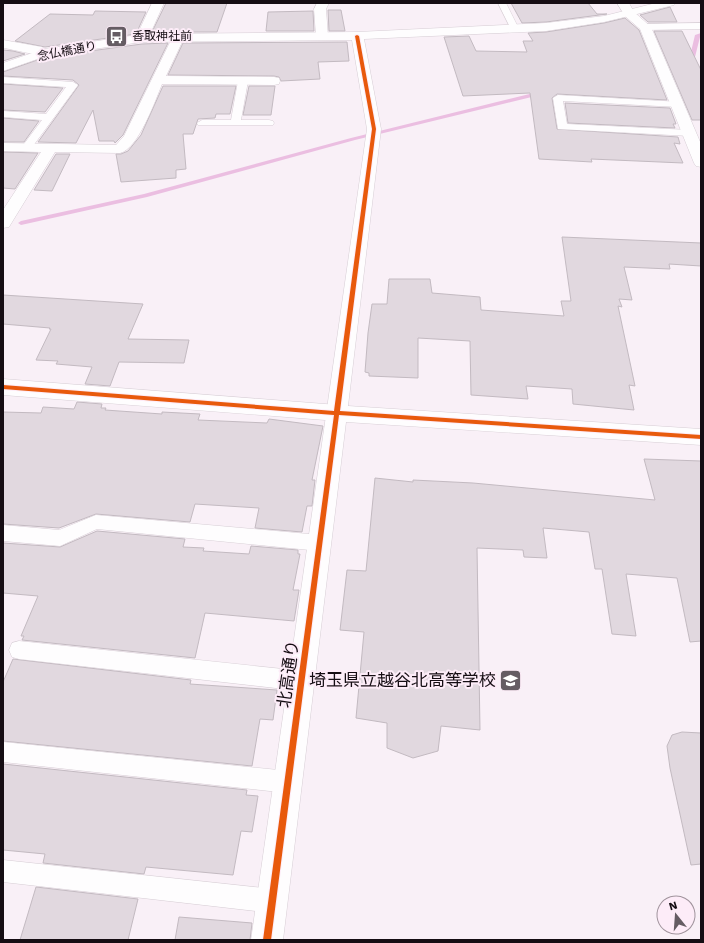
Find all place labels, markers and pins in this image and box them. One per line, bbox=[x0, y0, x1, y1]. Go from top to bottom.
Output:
bus stop icon: 香取神社前 bbox=[103, 23, 129, 49]
place label: 香取神社前 bbox=[132, 29, 192, 43]
school or university icon: 埼玉県立越谷北高等学校 bbox=[498, 667, 524, 693]
place label: 埼玉県立越谷北高等学校 bbox=[309, 670, 496, 690]

